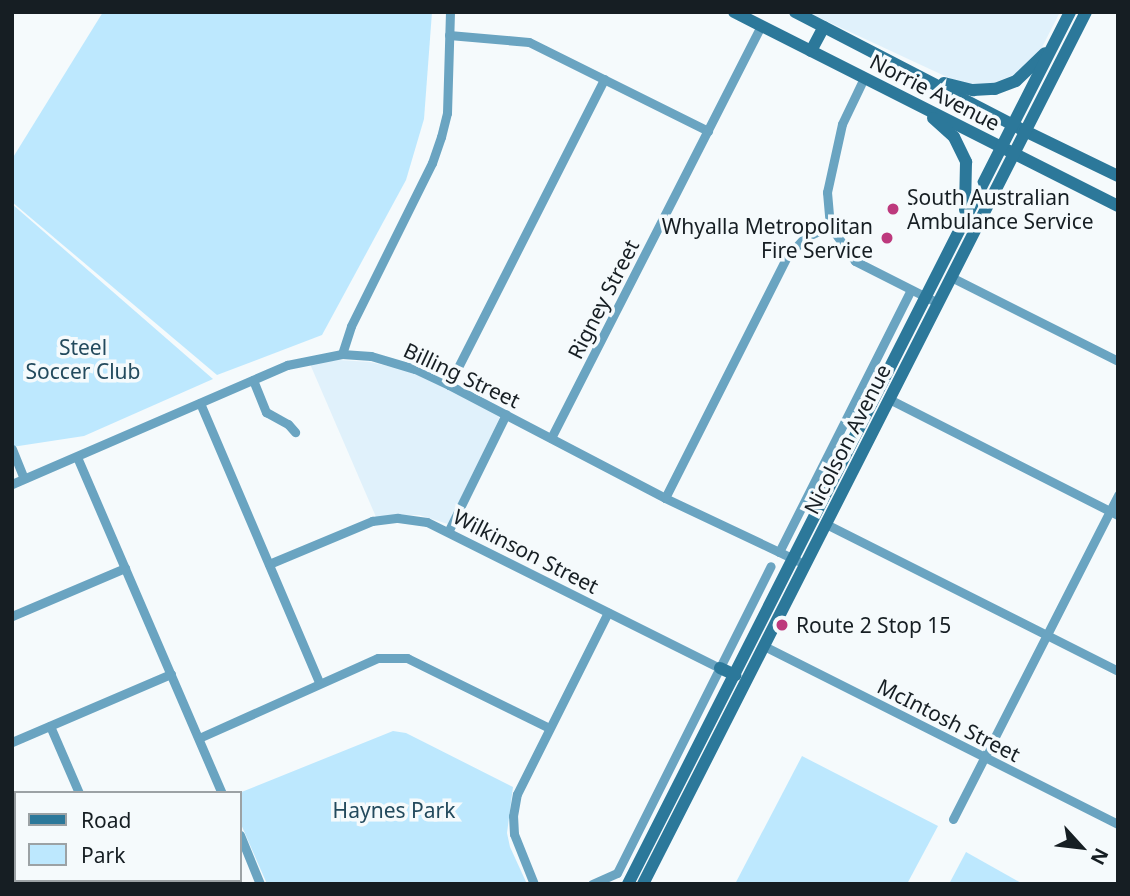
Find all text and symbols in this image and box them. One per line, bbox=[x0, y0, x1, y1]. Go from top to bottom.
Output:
street label: Norrie Avenue bbox=[866, 48, 1004, 136]
place label: South Australian Ambulance Service bbox=[907, 184, 1094, 234]
marker: South Australian Ambulance Service bbox=[885, 201, 901, 217]
place label: Whyalla Metropolitan Fire Service bbox=[662, 213, 873, 263]
marker: Whyalla Metropolitan Fire Service bbox=[879, 230, 895, 246]
street label: Rigney Street bbox=[562, 235, 644, 363]
park label: Steel Soccer Club bbox=[26, 334, 140, 384]
street label: Billing Street bbox=[400, 337, 524, 413]
street label: Nicolson Avenue bbox=[798, 360, 896, 518]
street label: Wilkinson Street bbox=[449, 503, 603, 599]
place label: Route 2 Stop 15 bbox=[796, 612, 951, 638]
marker: Route 2 Stop 15 bbox=[774, 617, 790, 633]
street label: McIntosh Street bbox=[873, 673, 1025, 767]
legend bbox=[14, 791, 242, 882]
park label: Haynes Park bbox=[333, 797, 455, 823]
text: Road bbox=[81, 806, 131, 834]
north arrow bbox=[1046, 812, 1116, 882]
text: Park bbox=[81, 841, 125, 869]
text: N bbox=[1085, 844, 1115, 869]

